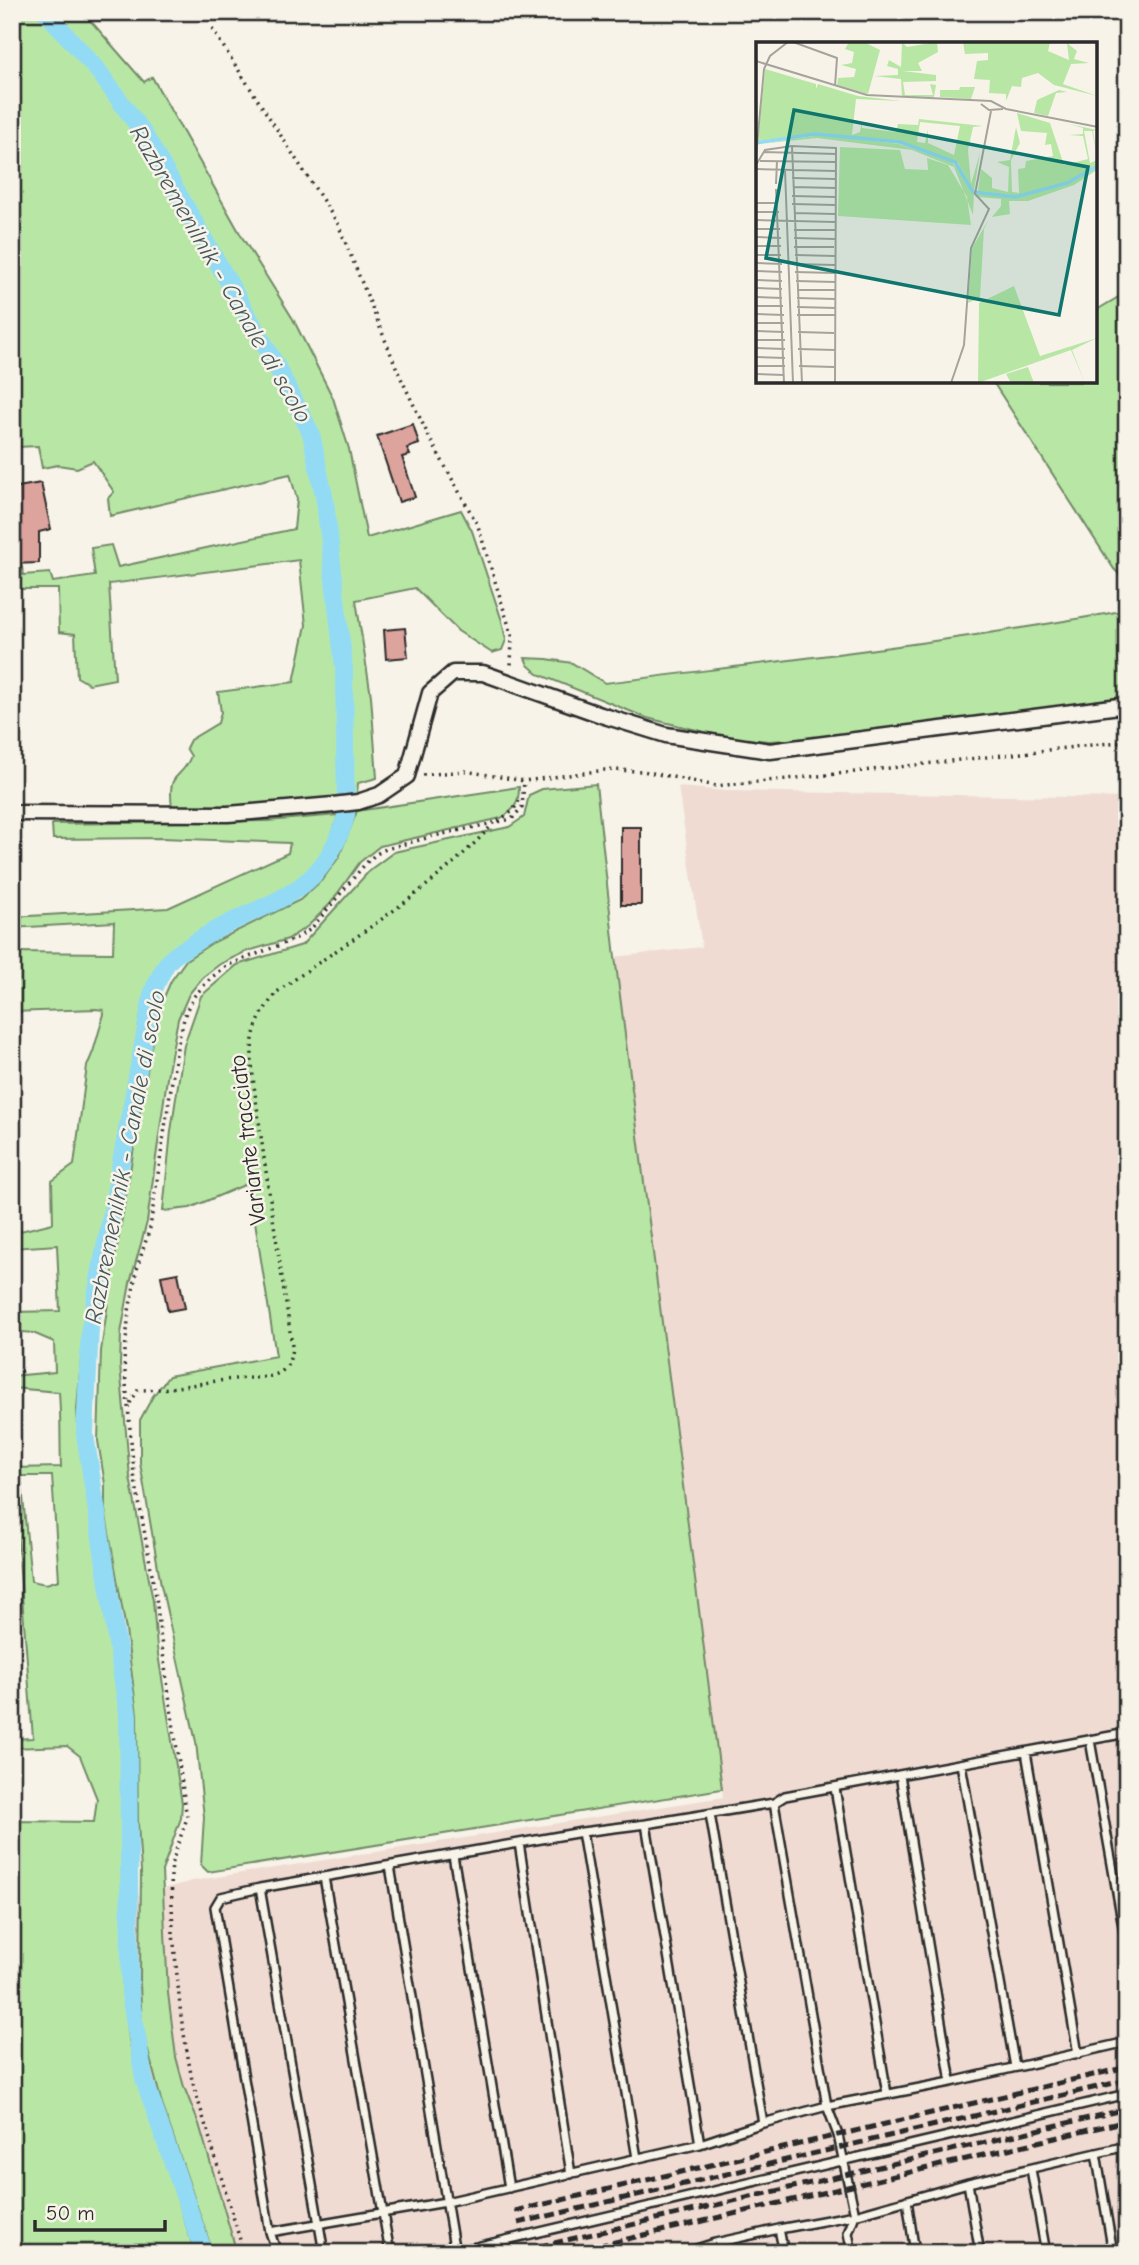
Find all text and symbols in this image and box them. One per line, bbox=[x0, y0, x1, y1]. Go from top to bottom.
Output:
inset map bbox=[756, 42, 1097, 383]
water label: Razbremenilnik - Canale di scolo bbox=[124, 120, 318, 428]
water label: Razbremenilnik - Canale di scolo bbox=[79, 988, 171, 1326]
street label: Variante tracciato bbox=[224, 1053, 271, 1227]
scale bar bbox=[35, 2188, 164, 2232]
text: 50 m bbox=[46, 2201, 95, 2225]

